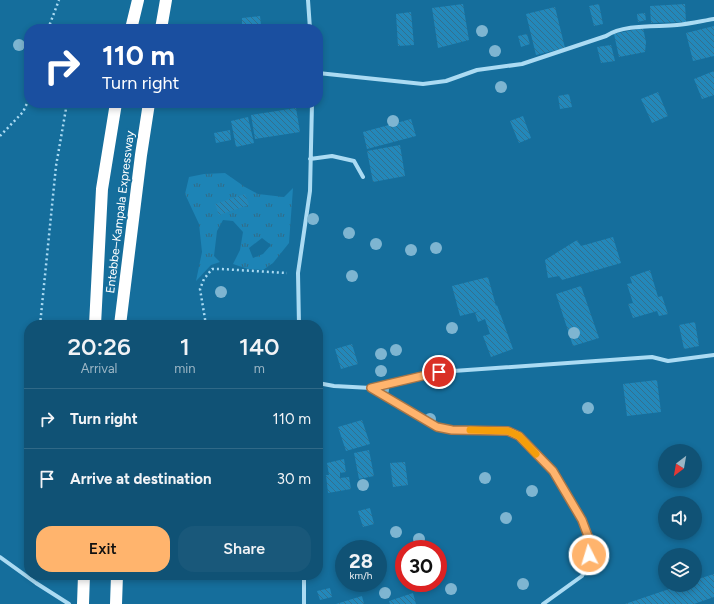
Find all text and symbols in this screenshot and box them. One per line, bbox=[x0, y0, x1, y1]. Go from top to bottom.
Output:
text: 110 m bbox=[102, 38, 175, 72]
icon: right bbox=[36, 40, 88, 92]
text: Turn right bbox=[102, 72, 179, 94]
street label: Entebbe–Kampala Expressway bbox=[103, 129, 137, 294]
text: 20:26 bbox=[67, 332, 131, 361]
text: 1 bbox=[180, 332, 190, 361]
text: 140 bbox=[239, 332, 280, 361]
pin bbox=[422, 355, 456, 389]
text: Arrival bbox=[81, 361, 117, 376]
text: min bbox=[174, 361, 196, 376]
text: m bbox=[254, 361, 265, 376]
icon: arrive bbox=[428, 361, 450, 383]
icon: right bbox=[36, 408, 58, 430]
text: Turn right bbox=[70, 410, 138, 428]
text: 110 m bbox=[273, 410, 311, 428]
north arrow bbox=[658, 444, 702, 488]
map controls bbox=[658, 444, 702, 592]
icon: arrive bbox=[36, 468, 58, 490]
text: Arrive at destination bbox=[70, 470, 211, 488]
text: 30 m bbox=[277, 470, 311, 488]
button: sound bbox=[658, 496, 702, 540]
button: Exit bbox=[36, 526, 170, 572]
button: Share bbox=[178, 526, 311, 572]
position arrow bbox=[568, 534, 610, 576]
speed limit sign: 30 bbox=[395, 540, 447, 592]
button: layers bbox=[658, 548, 702, 592]
text: 28 bbox=[349, 549, 373, 573]
text: km/h bbox=[350, 569, 372, 582]

